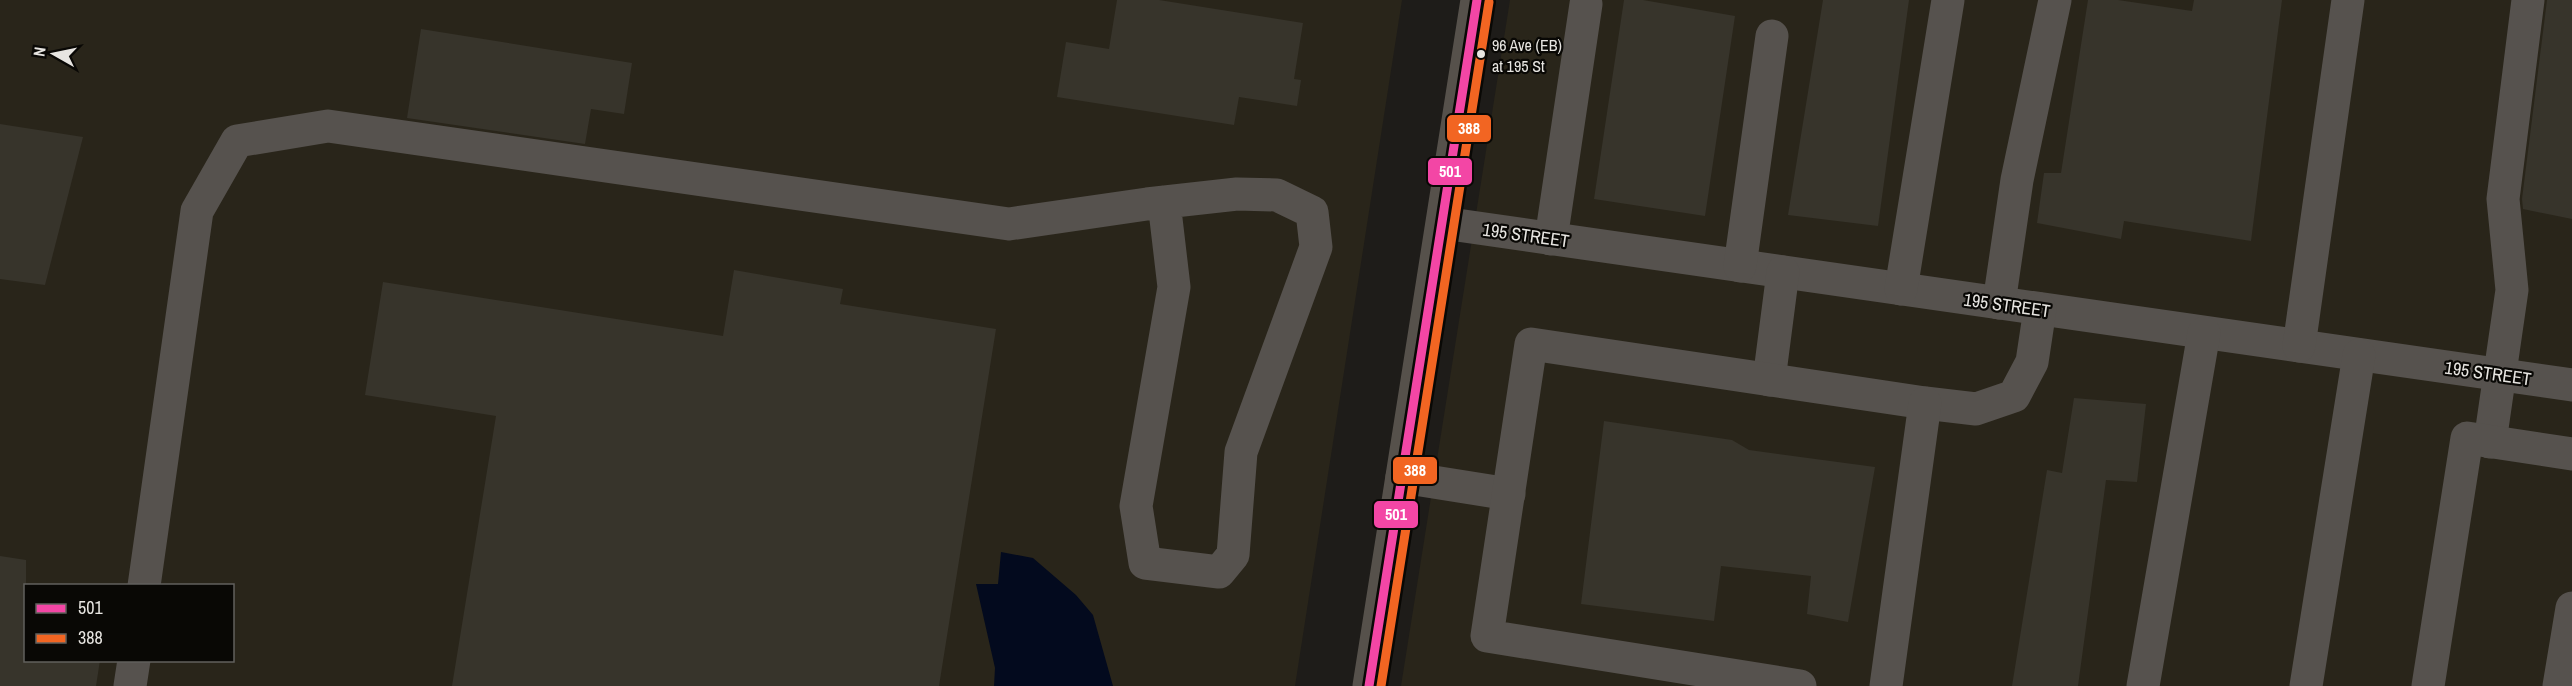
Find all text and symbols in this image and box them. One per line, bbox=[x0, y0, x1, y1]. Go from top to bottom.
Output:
north arrow bbox=[24, 24, 84, 84]
place label: 96 Ave (EB) at 195 St bbox=[1492, 34, 1562, 77]
text: N bbox=[28, 45, 51, 58]
marker: 96 Ave (EB) at 195 St bbox=[1475, 48, 1487, 60]
line badge: 388 bbox=[1446, 114, 1492, 143]
text: 388 bbox=[1458, 117, 1480, 139]
line badge: 501 bbox=[1427, 157, 1473, 186]
text: 501 bbox=[1439, 160, 1462, 182]
street label: 195 STREET bbox=[1481, 217, 1571, 253]
street label: 195 STREET bbox=[1962, 287, 2052, 323]
street label: 195 STREET bbox=[2443, 355, 2533, 391]
line badge: 388 bbox=[1392, 456, 1438, 485]
text: 388 bbox=[1404, 459, 1426, 481]
line badge: 501 bbox=[1373, 500, 1419, 529]
text: 501 bbox=[1385, 503, 1408, 525]
legend bbox=[24, 584, 234, 662]
text: 501 bbox=[78, 595, 103, 620]
text: 388 bbox=[78, 625, 103, 650]

